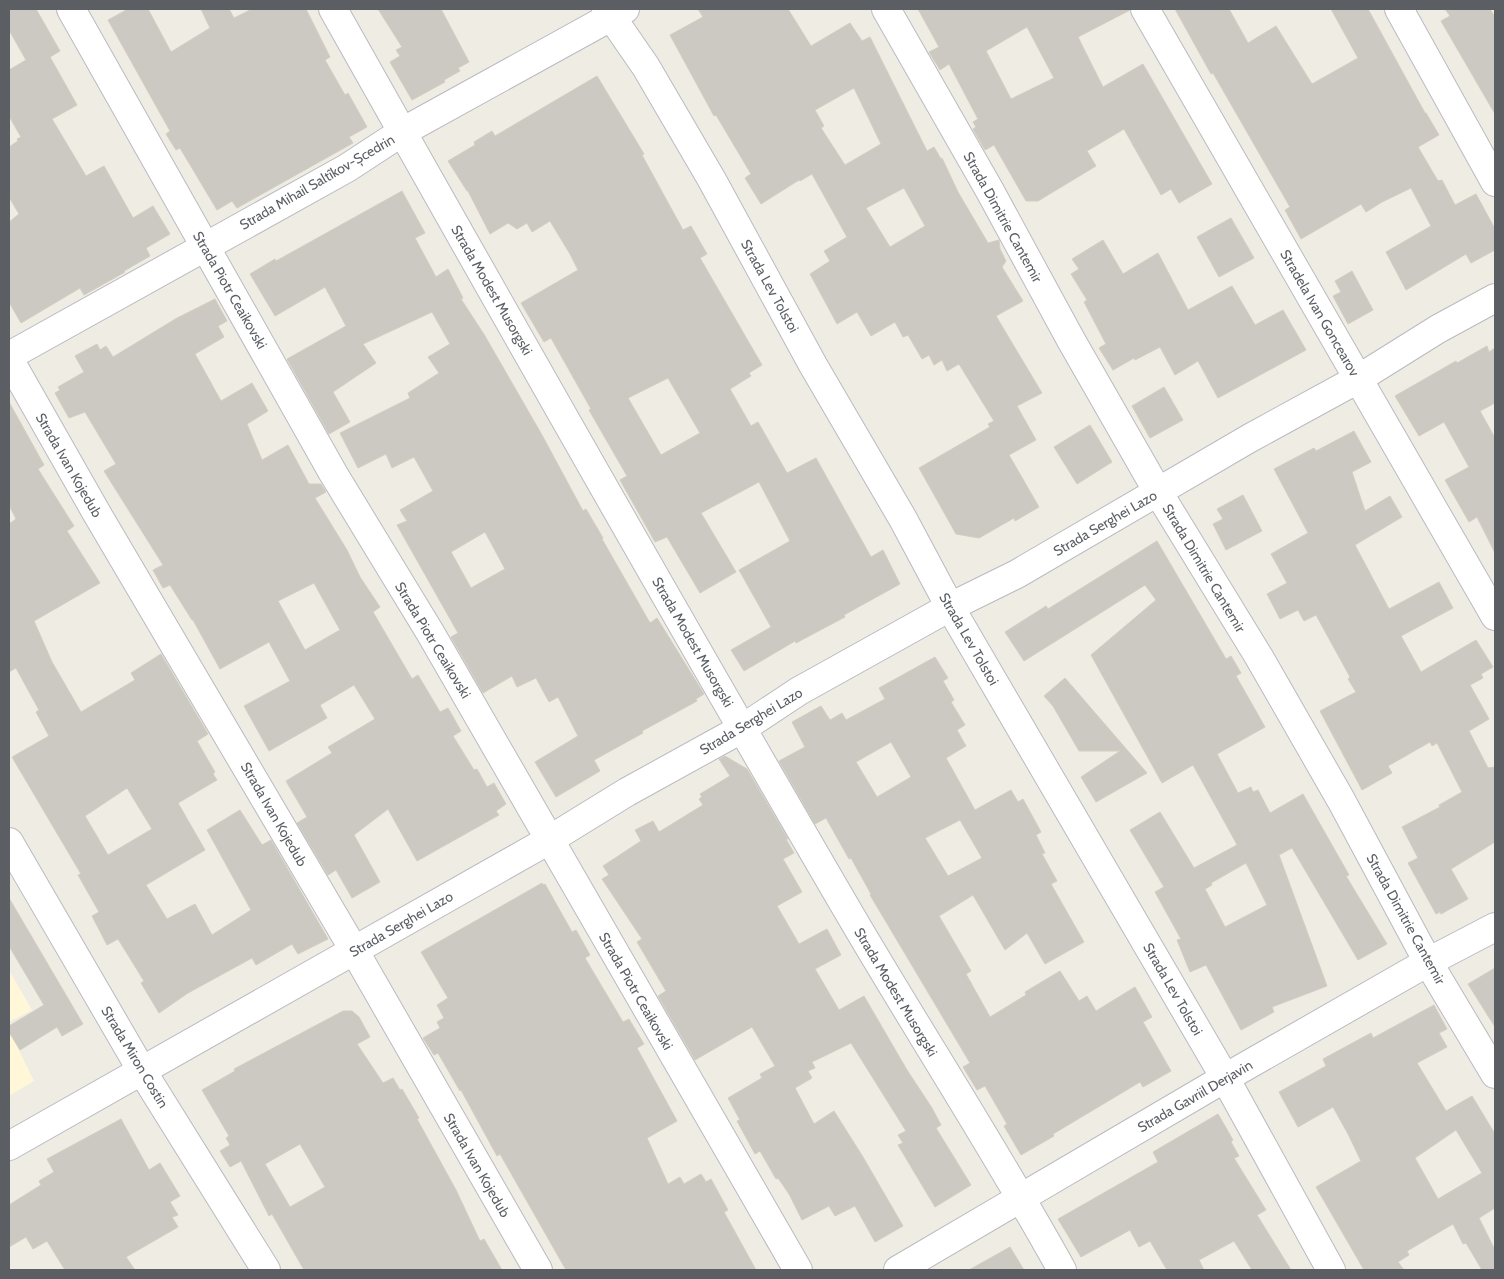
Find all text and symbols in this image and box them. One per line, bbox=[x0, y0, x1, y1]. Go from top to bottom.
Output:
street label: Strada Mihail Saltîkov-Șcedrin bbox=[236, 130, 398, 234]
street label: Strada Dimitrie Cantemir bbox=[960, 149, 1047, 286]
street label: Strada Modest Musorgski bbox=[447, 222, 537, 358]
street label: Strada Piotr Ceaikovski bbox=[189, 228, 271, 352]
street label: Strada Lev Tolstoi bbox=[737, 236, 803, 336]
street label: Stradela Ivan Goncearov bbox=[1276, 246, 1364, 380]
street label: Strada Ivan Kojedub bbox=[32, 410, 106, 521]
street label: Strada Serghei Lazo bbox=[1050, 486, 1160, 560]
street label: Strada Dimitrie Cantemir bbox=[1159, 501, 1250, 636]
street label: Strada Modest Musorgski bbox=[648, 574, 738, 710]
street label: Strada Piotr Ceaikovski bbox=[391, 578, 475, 702]
street label: Strada Lev Tolstoi bbox=[935, 590, 1003, 689]
street label: Strada Serghei Lazo bbox=[696, 683, 806, 759]
street label: Strada Ivan Kojedub bbox=[237, 759, 311, 870]
street label: Strada Dimitrie Cantemir bbox=[1363, 851, 1450, 988]
street label: Strada Serghei Lazo bbox=[346, 887, 456, 961]
street label: Strada Modest Musorgski bbox=[850, 924, 942, 1060]
street label: Strada Piotr Ceaikovski bbox=[595, 929, 677, 1053]
street label: Strada Lev Tolstoi bbox=[1139, 940, 1207, 1039]
street label: Strada Miron Costin bbox=[97, 1003, 173, 1111]
street label: Strada Gavriil Derjavin bbox=[1134, 1056, 1256, 1136]
street label: Strada Ivan Kojedub bbox=[440, 1110, 514, 1221]

